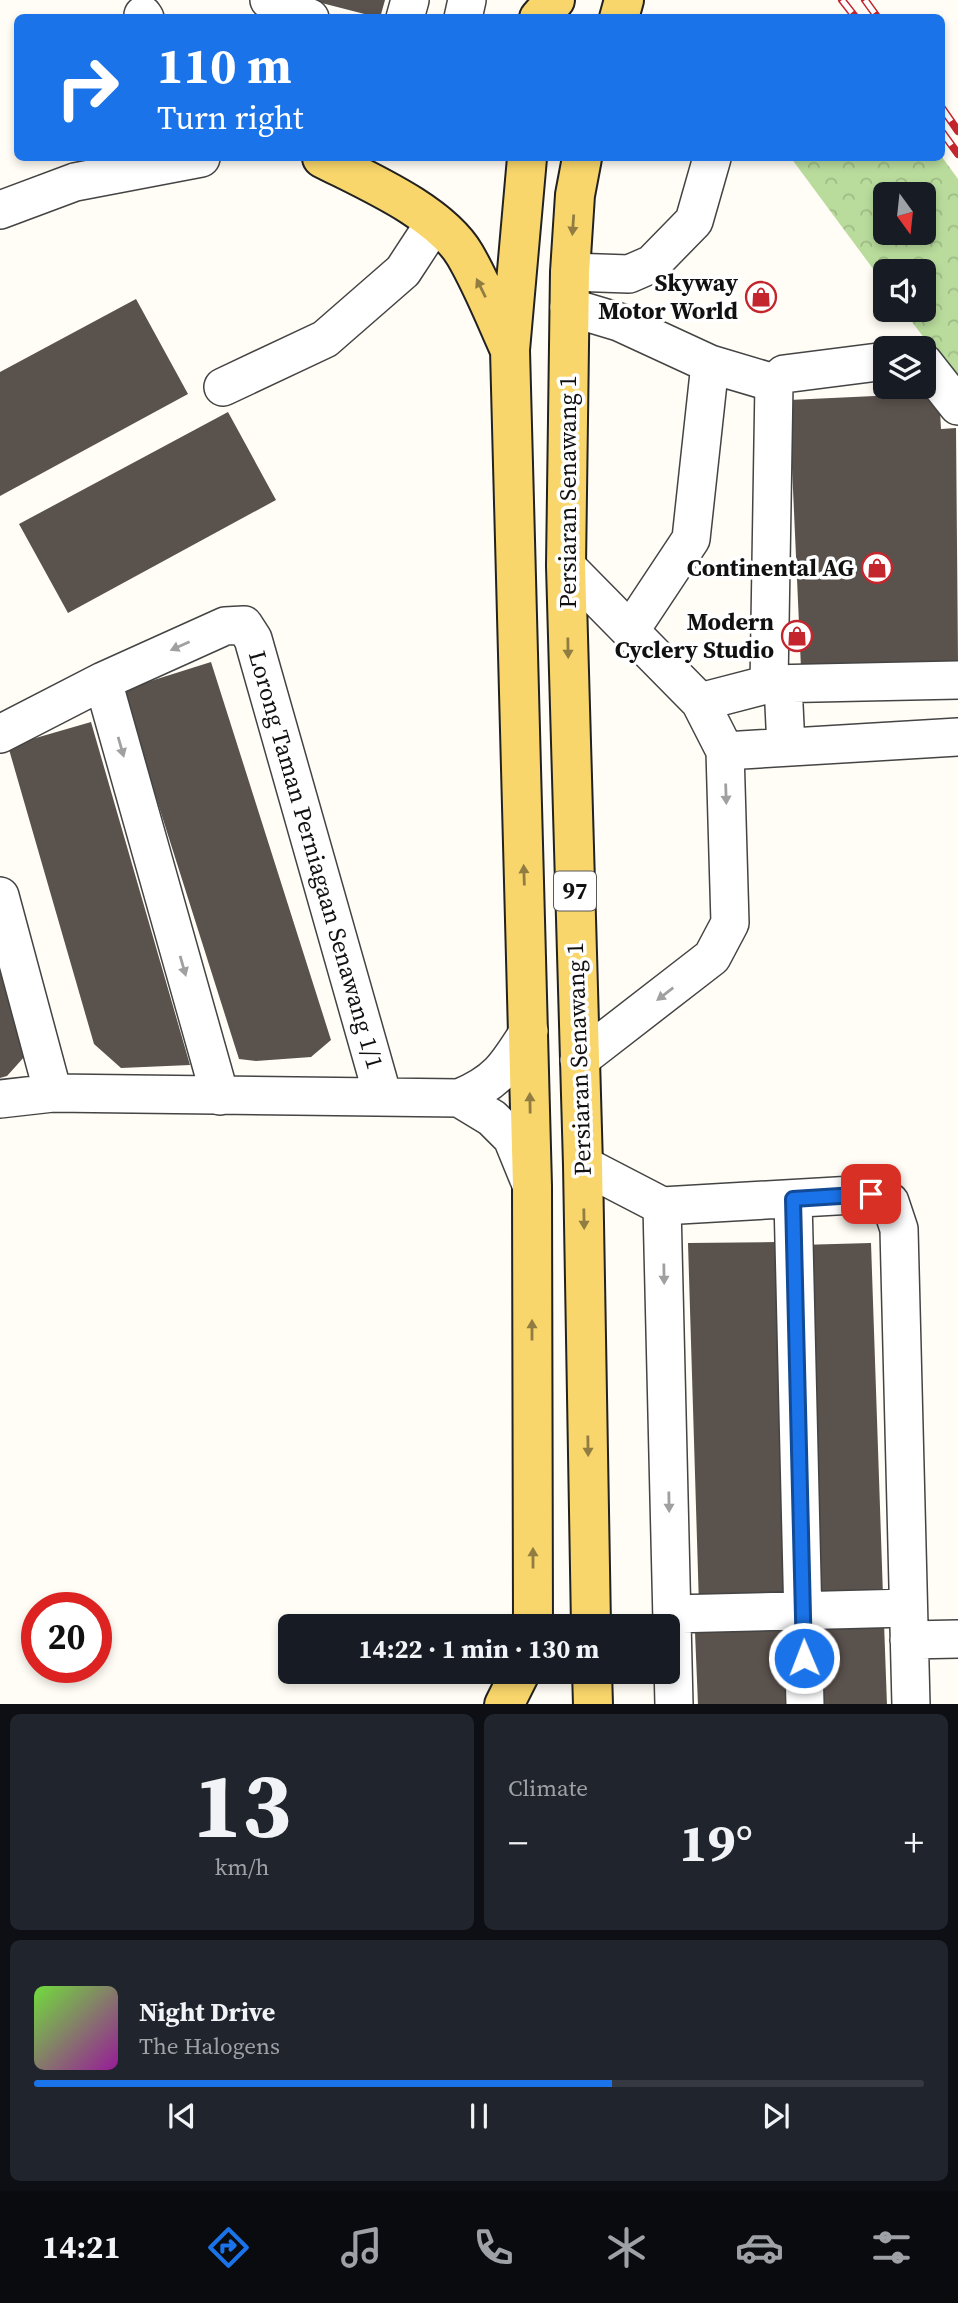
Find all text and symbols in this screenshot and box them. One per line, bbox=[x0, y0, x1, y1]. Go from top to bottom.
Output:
text: 110 m bbox=[157, 32, 292, 99]
icon: right bbox=[42, 42, 133, 133]
text: Turn right bbox=[157, 96, 303, 140]
north arrow bbox=[873, 182, 936, 245]
map controls bbox=[873, 182, 936, 399]
one-way arrow bbox=[567, 214, 578, 236]
button: sound bbox=[873, 259, 936, 322]
place label: Skyway Motor World bbox=[598, 266, 738, 327]
one-way arrow bbox=[475, 278, 486, 298]
shop icon: Skyway Motor World bbox=[744, 280, 778, 314]
button: layers bbox=[873, 336, 936, 399]
street label: Persiaran Senawang 1 bbox=[551, 375, 584, 609]
place label: Continental AG bbox=[687, 551, 854, 584]
shop icon: Continental AG bbox=[860, 551, 894, 585]
place label: Modern Cyclery Studio bbox=[615, 605, 774, 666]
shop icon: Modern Cyclery Studio bbox=[780, 619, 814, 653]
one-way arrow bbox=[563, 638, 574, 660]
one-way arrow bbox=[170, 641, 191, 652]
street label: Lorong Taman Perniagaan Senawang 1/1 bbox=[241, 647, 392, 1073]
one-way arrow bbox=[117, 737, 127, 758]
one-way arrow bbox=[721, 783, 732, 805]
one-way arrow bbox=[519, 864, 530, 886]
road number: 97 bbox=[554, 872, 596, 911]
street label: Persiaran Senawang 1 bbox=[558, 942, 599, 1176]
one-way arrow bbox=[178, 955, 189, 977]
one-way arrow bbox=[656, 986, 674, 1001]
one-way arrow bbox=[524, 1091, 536, 1113]
pin bbox=[841, 1164, 901, 1224]
icon: arrive bbox=[852, 1175, 890, 1213]
one-way arrow bbox=[578, 1208, 589, 1230]
one-way arrow bbox=[658, 1264, 670, 1286]
one-way arrow bbox=[526, 1319, 538, 1341]
one-way arrow bbox=[582, 1435, 594, 1457]
one-way arrow bbox=[663, 1491, 675, 1513]
one-way arrow bbox=[527, 1546, 539, 1568]
speed limit sign: 20 bbox=[21, 1592, 112, 1683]
position arrow bbox=[767, 1621, 841, 1695]
text: 14:22 · 1 min · 130 m bbox=[359, 1631, 599, 1667]
text: 13 bbox=[193, 1743, 291, 1867]
text: Climate bbox=[508, 1772, 588, 1804]
text: 19° bbox=[679, 1807, 753, 1878]
text: − bbox=[508, 1817, 528, 1869]
text: + bbox=[904, 1817, 924, 1869]
text: km/h bbox=[215, 1851, 269, 1883]
text: Night Drive bbox=[139, 1994, 275, 2030]
text: The Halogens bbox=[139, 2030, 280, 2062]
icon: previous bbox=[163, 2097, 201, 2135]
icon: pause bbox=[460, 2097, 498, 2135]
icon: next bbox=[757, 2097, 795, 2135]
icon: directions bbox=[204, 2223, 253, 2272]
icon: music bbox=[337, 2223, 386, 2272]
icon: phone bbox=[469, 2223, 518, 2272]
icon: climate bbox=[602, 2223, 651, 2272]
icon: car bbox=[735, 2223, 784, 2272]
icon: filters bbox=[867, 2223, 916, 2272]
text: 14:21 bbox=[42, 2225, 121, 2269]

